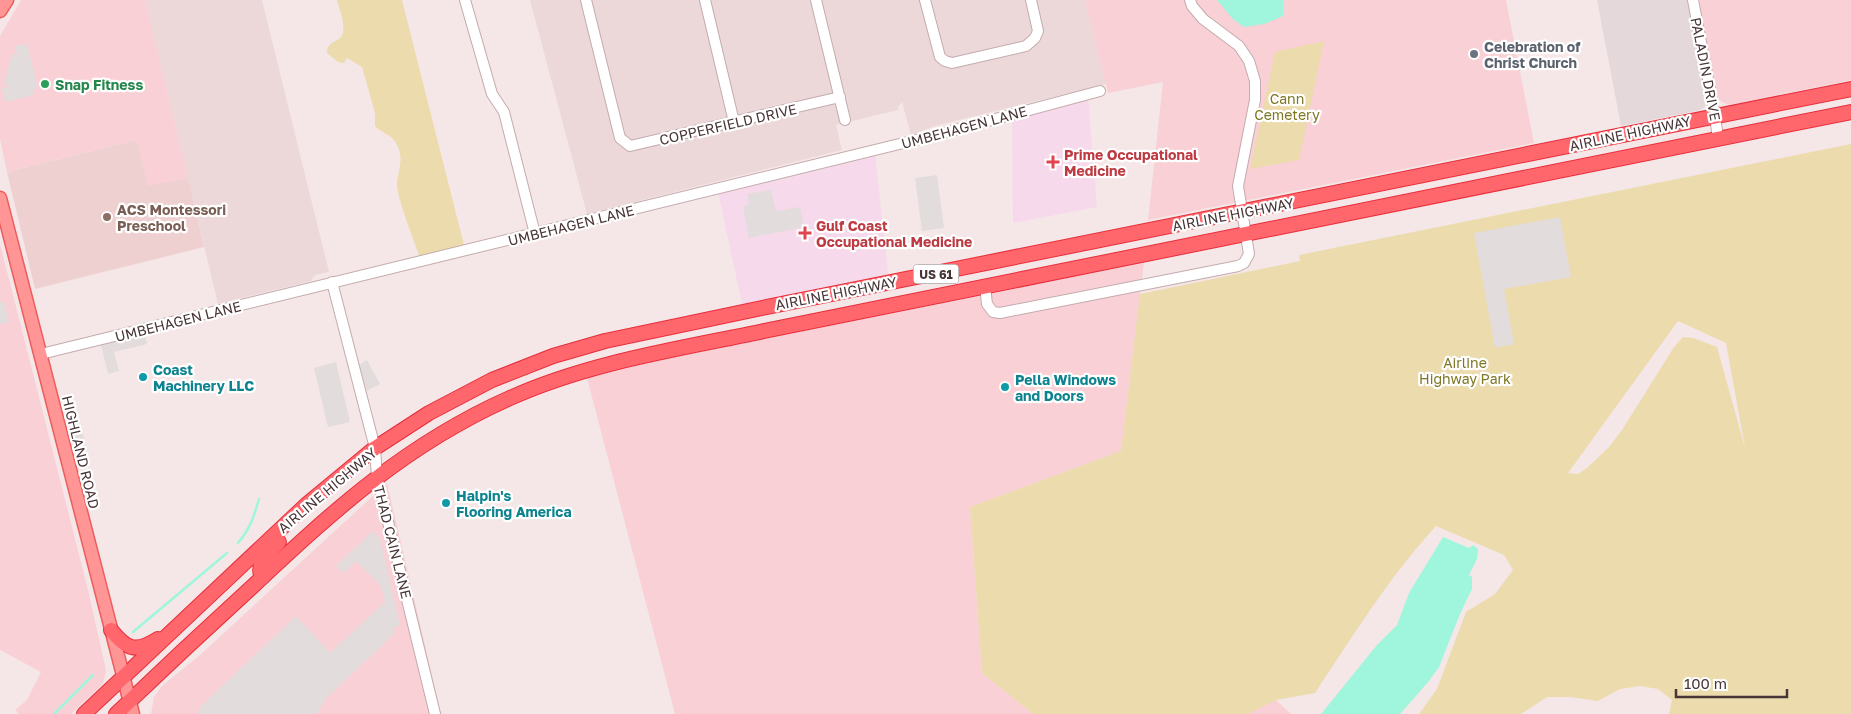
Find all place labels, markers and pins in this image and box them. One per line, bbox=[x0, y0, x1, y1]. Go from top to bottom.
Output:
place label: Celebration of Christ Church bbox=[1484, 38, 1581, 71]
marker: Celebration of Christ Church bbox=[1468, 48, 1480, 60]
place label: Snap Fitness bbox=[55, 76, 143, 93]
marker: Snap Fitness bbox=[39, 78, 51, 90]
place label: Prime Occupational Medicine bbox=[1064, 146, 1198, 179]
marker: Prime Occupational Medicine bbox=[1046, 155, 1060, 169]
place label: ACS Montessori Preschool bbox=[117, 201, 226, 234]
marker: ACS Montessori Preschool bbox=[101, 211, 113, 223]
place label: Gulf Coast Occupational Medicine bbox=[816, 217, 972, 250]
marker: Gulf Coast Occupational Medicine bbox=[798, 226, 812, 240]
place label: Coast Machinery LLC bbox=[153, 361, 254, 394]
marker: Coast Machinery LLC bbox=[137, 371, 149, 383]
place label: Pella Windows and Doors bbox=[1015, 371, 1116, 404]
marker: Pella Windows and Doors bbox=[999, 381, 1011, 393]
place label: Halpin's Flooring America bbox=[456, 487, 572, 520]
marker: Halpin's Flooring America bbox=[440, 497, 452, 509]

